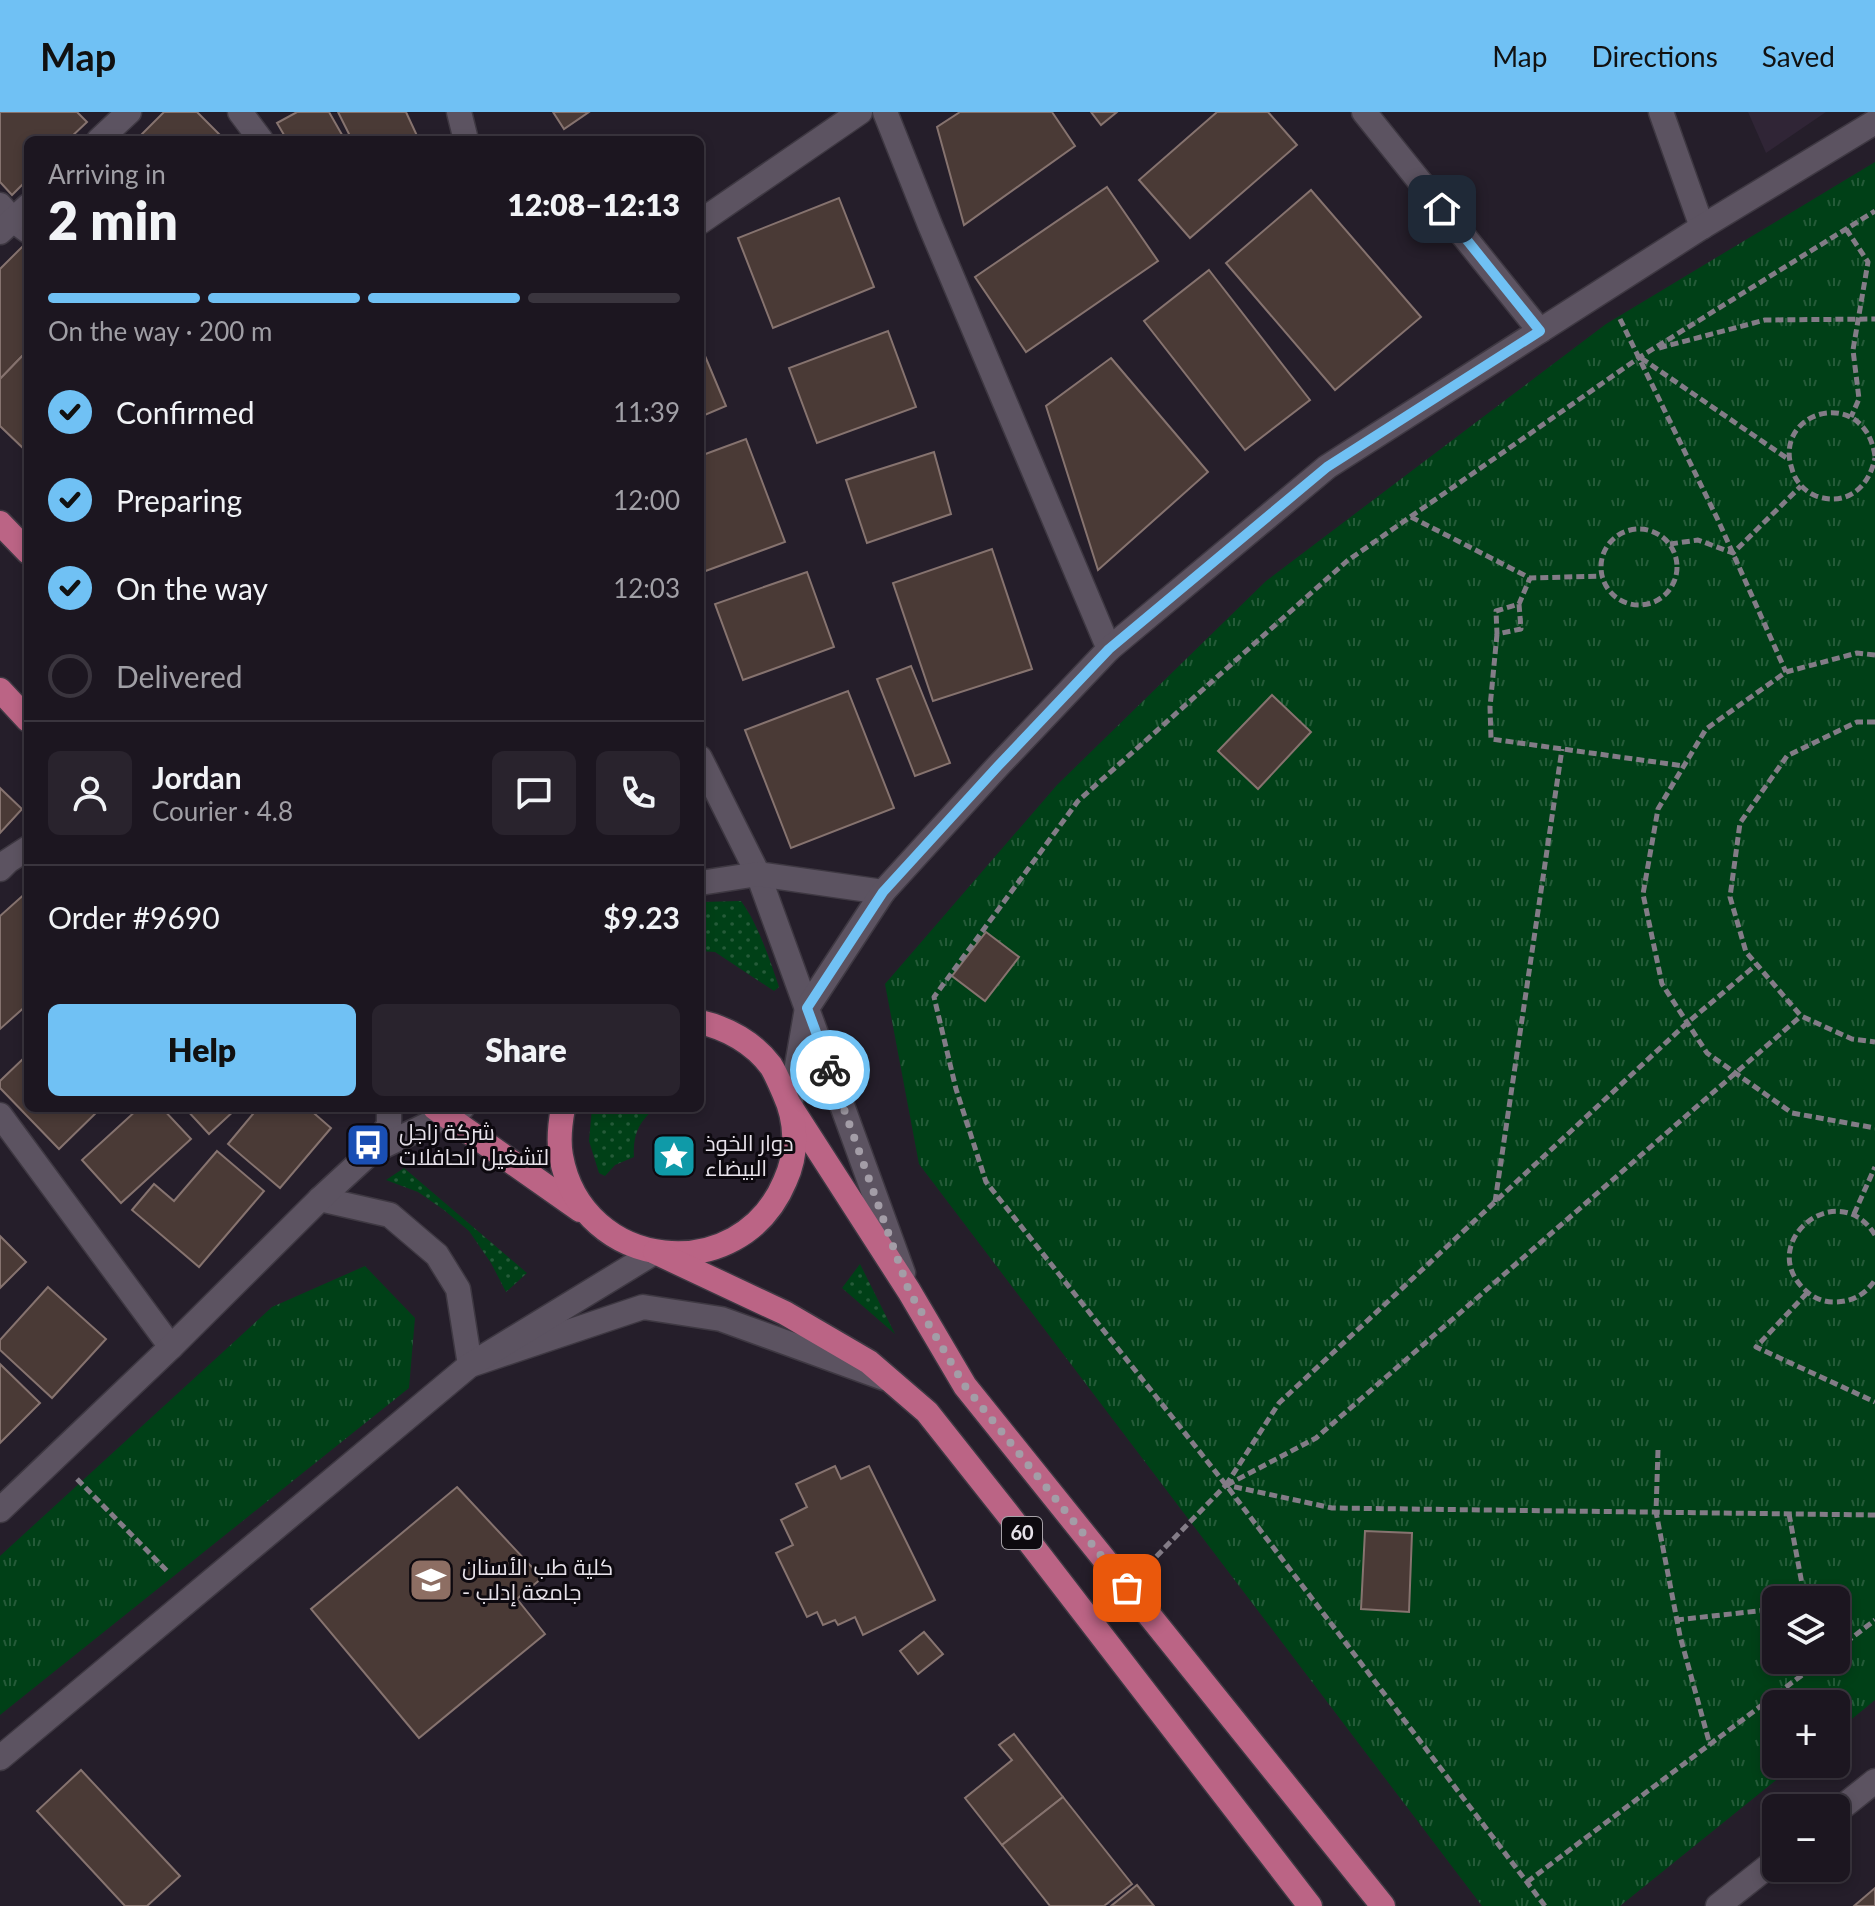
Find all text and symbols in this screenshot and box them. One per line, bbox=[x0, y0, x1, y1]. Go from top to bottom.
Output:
text: Map bbox=[40, 33, 116, 79]
text: Map bbox=[1492, 39, 1547, 73]
text: Directions bbox=[1591, 39, 1718, 73]
text: Saved bbox=[1762, 39, 1835, 73]
text: Arriving in bbox=[48, 158, 166, 190]
pin bbox=[1408, 175, 1476, 243]
text: 12:08–12:13 bbox=[507, 186, 680, 222]
icon: home bbox=[1420, 187, 1464, 231]
text: 2 min bbox=[48, 189, 178, 251]
text: On the way · 200 m bbox=[48, 315, 272, 347]
icon: check bbox=[48, 390, 92, 434]
text: Confirmed bbox=[116, 394, 255, 430]
text: 11:39 bbox=[613, 396, 680, 428]
icon: check bbox=[48, 478, 92, 522]
text: Preparing bbox=[116, 482, 242, 518]
text: 12:00 bbox=[613, 484, 680, 516]
icon: check bbox=[48, 566, 92, 610]
text: On the way bbox=[116, 570, 268, 606]
text: 12:03 bbox=[613, 572, 680, 604]
text: Delivered bbox=[116, 658, 243, 694]
button: person bbox=[48, 751, 132, 835]
button: chat bbox=[492, 751, 576, 835]
button: phone bbox=[596, 751, 680, 835]
text: Jordan bbox=[152, 759, 242, 795]
text: Courier · 4.8 bbox=[152, 795, 293, 827]
text: Order #9690 bbox=[48, 899, 220, 935]
text: $9.23 bbox=[603, 899, 680, 935]
button: Help bbox=[48, 1004, 356, 1096]
button: Share bbox=[372, 1004, 680, 1096]
courier bbox=[790, 1030, 870, 1110]
icon: bike bbox=[808, 1048, 852, 1092]
place label: شركة زاجل لتشغيل الحافلات bbox=[399, 1118, 549, 1171]
bus stop icon: شركة زاجل لتشغيل الحافلات bbox=[344, 1121, 392, 1169]
place label: دوار الخوذ البيضاء bbox=[705, 1129, 794, 1181]
place icon: دوار الخوذ البيضاء bbox=[650, 1132, 698, 1180]
road number: 60 bbox=[1002, 1517, 1042, 1549]
place label: كلية طب الأسنان - جامعة إدلب bbox=[462, 1553, 613, 1607]
pin bbox=[1093, 1554, 1161, 1622]
school or university icon: كلية طب الأسنان - جامعة إدلب bbox=[407, 1556, 455, 1604]
icon: bag bbox=[1105, 1566, 1149, 1610]
map controls bbox=[1762, 1586, 1850, 1882]
button: layers bbox=[1762, 1586, 1850, 1674]
button: + bbox=[1762, 1690, 1850, 1778]
button: − bbox=[1762, 1794, 1850, 1882]

